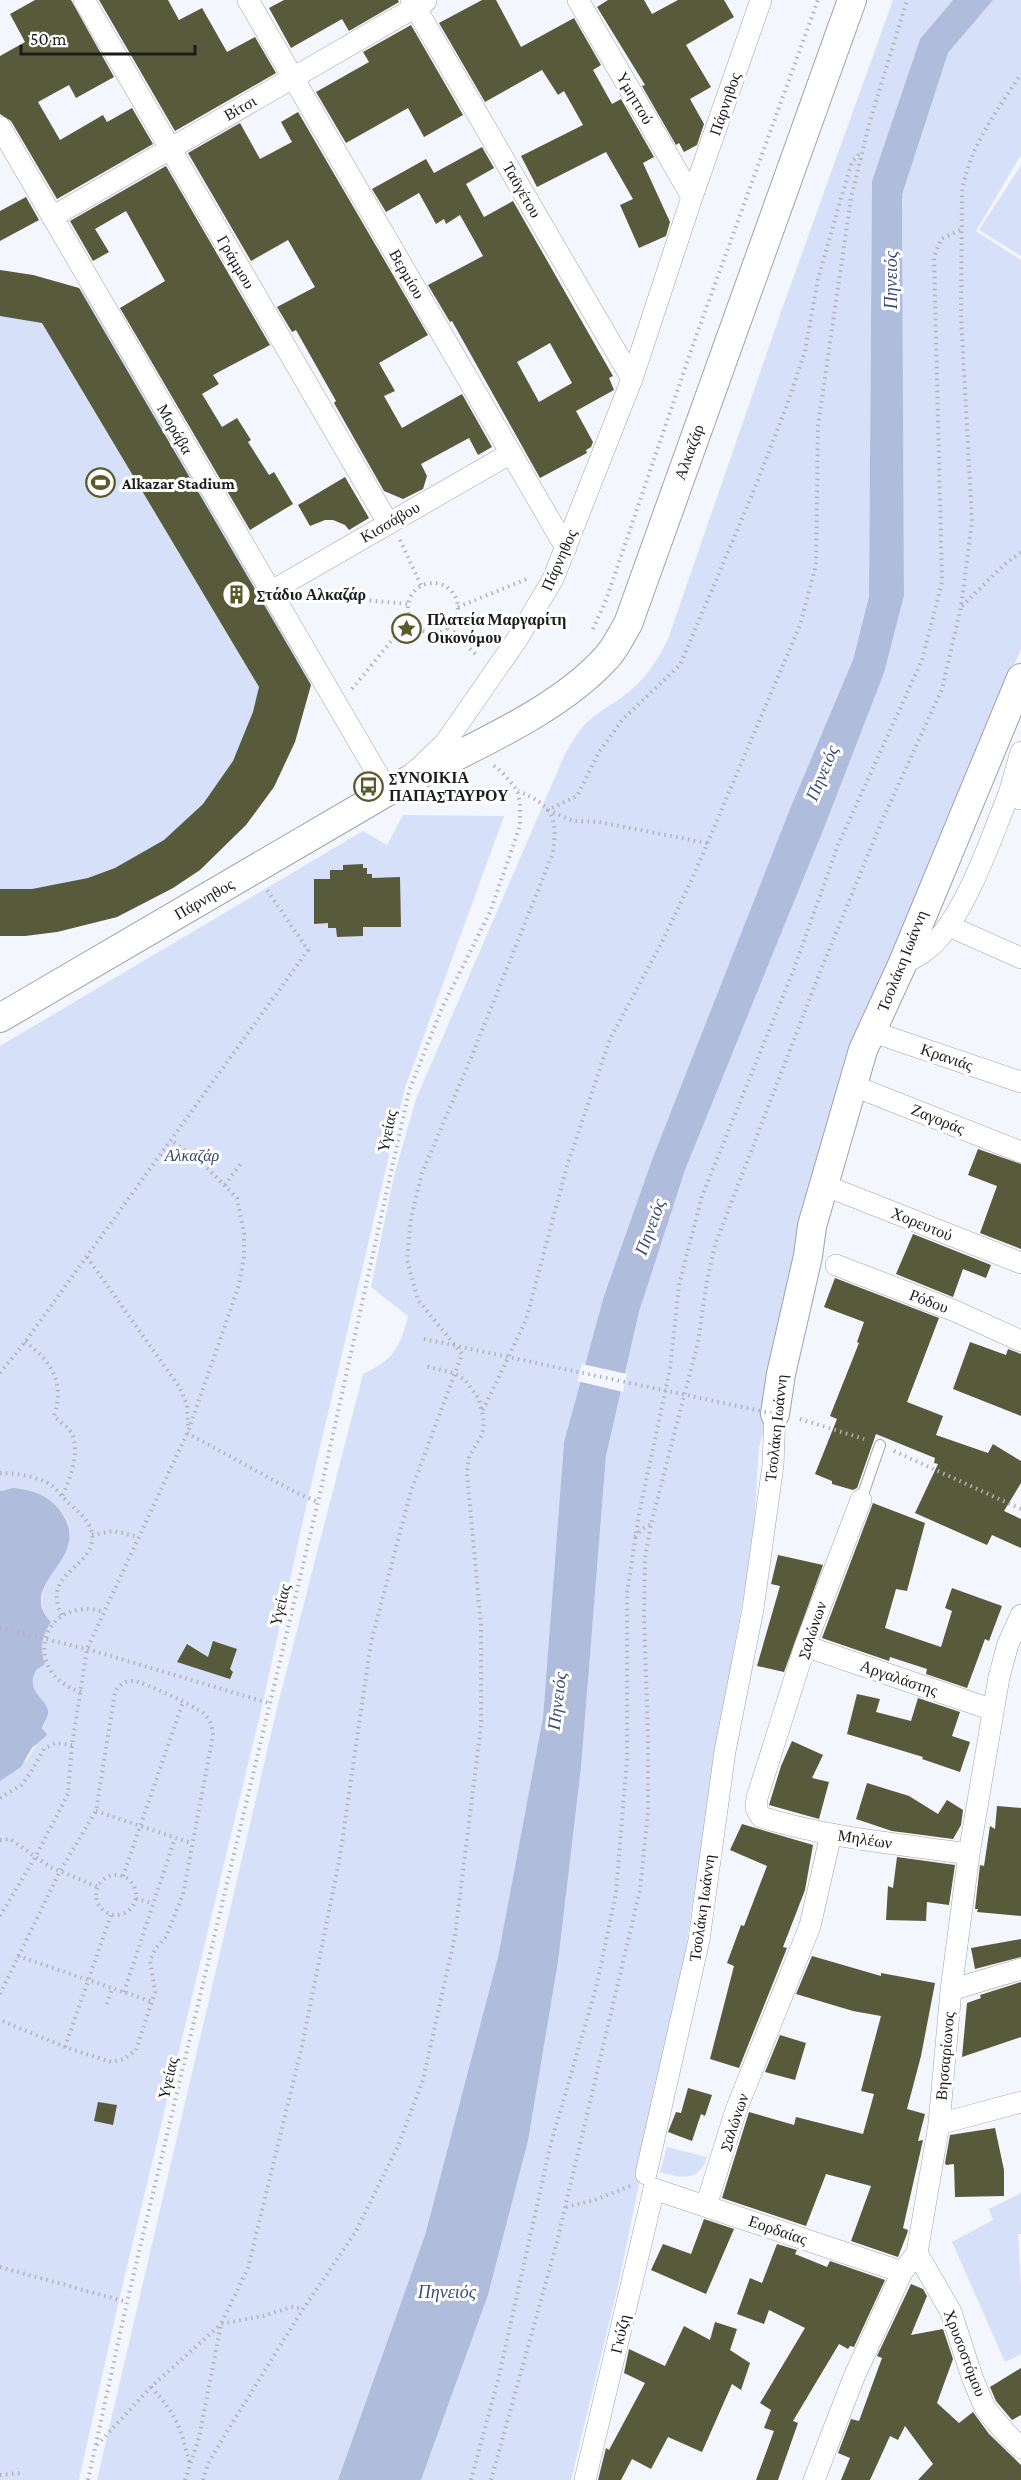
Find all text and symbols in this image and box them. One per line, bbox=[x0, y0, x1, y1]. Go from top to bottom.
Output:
scale bar bbox=[21, 18, 195, 56]
text: 50 m bbox=[30, 29, 67, 49]
street label: Υμηττού bbox=[612, 69, 657, 128]
street label: Πάρνηθος bbox=[706, 70, 745, 138]
street label: Βίτσι bbox=[221, 92, 260, 124]
street label: Ταϋγέτου bbox=[498, 159, 545, 221]
street label: Γράμμου bbox=[213, 232, 258, 292]
street label: Βερμίου bbox=[385, 246, 428, 302]
water label: Πηνειός bbox=[881, 250, 901, 310]
street label: Μοράβα bbox=[153, 401, 196, 458]
street label: Αλκαζάρ bbox=[671, 422, 708, 482]
sports icon: Alkazar Stadium bbox=[85, 467, 117, 499]
place label: Alkazar Stadium bbox=[121, 475, 235, 492]
street label: Κισσάβου bbox=[357, 498, 423, 547]
street label: Πάρνηθος bbox=[538, 526, 581, 594]
building icon: Στάδιο Αλκαζάρ bbox=[220, 578, 252, 610]
place label: Στάδιο Αλκαζάρ bbox=[257, 586, 366, 604]
place label: Πλατεία Μαργαρίτη Οικονόμου bbox=[427, 611, 566, 647]
place icon: Πλατεία Μαργαρίτη Οικονόμου bbox=[390, 612, 422, 644]
water label: Πηνειός bbox=[801, 742, 843, 805]
place label: ΣΥΝΟΙΚΙΑ ΠΑΠΑΣΤΑΥΡΟΥ bbox=[389, 769, 509, 804]
bus stop icon: ΣΥΝΟΙΚΙΑ ΠΑΠΑΣΤΑΥΡΟΥ bbox=[352, 770, 384, 802]
street label: Πάρνηθος bbox=[171, 875, 238, 924]
street label: Τσολάκη Ιωάννη bbox=[874, 908, 931, 1015]
street label: Κρανιάς bbox=[918, 1040, 976, 1075]
street label: Ζαγοράς bbox=[909, 1101, 968, 1139]
street label: Υγείας bbox=[374, 1108, 401, 1154]
park label: Αλκαζάρ bbox=[164, 1147, 220, 1165]
water label: Πηνειός bbox=[630, 1196, 670, 1259]
street label: Χορευτού bbox=[889, 1204, 955, 1245]
street label: Ρόδου bbox=[907, 1286, 951, 1316]
street label: Τσολάκη Ιωάννη bbox=[762, 1373, 791, 1483]
street label: Υγείας bbox=[267, 1582, 295, 1628]
street label: Σαλώνων bbox=[794, 1599, 830, 1661]
street label: Αργαλάστης bbox=[858, 1657, 941, 1700]
water label: Πηνειός bbox=[543, 1670, 571, 1732]
street label: Μηλέων bbox=[836, 1826, 893, 1853]
street label: Τσολάκη Ιωάννη bbox=[686, 1853, 719, 1963]
street label: Βησσαρίωνος bbox=[933, 2010, 958, 2101]
street label: Υγείας bbox=[155, 2055, 182, 2101]
street label: Σαλώνων bbox=[716, 2091, 752, 2153]
street label: Εορδαίας bbox=[746, 2212, 810, 2249]
water label: Πηνειός bbox=[417, 2282, 477, 2302]
street label: Χρυσοστόμου bbox=[940, 2307, 989, 2399]
street label: Γκύζη bbox=[607, 2313, 634, 2355]

